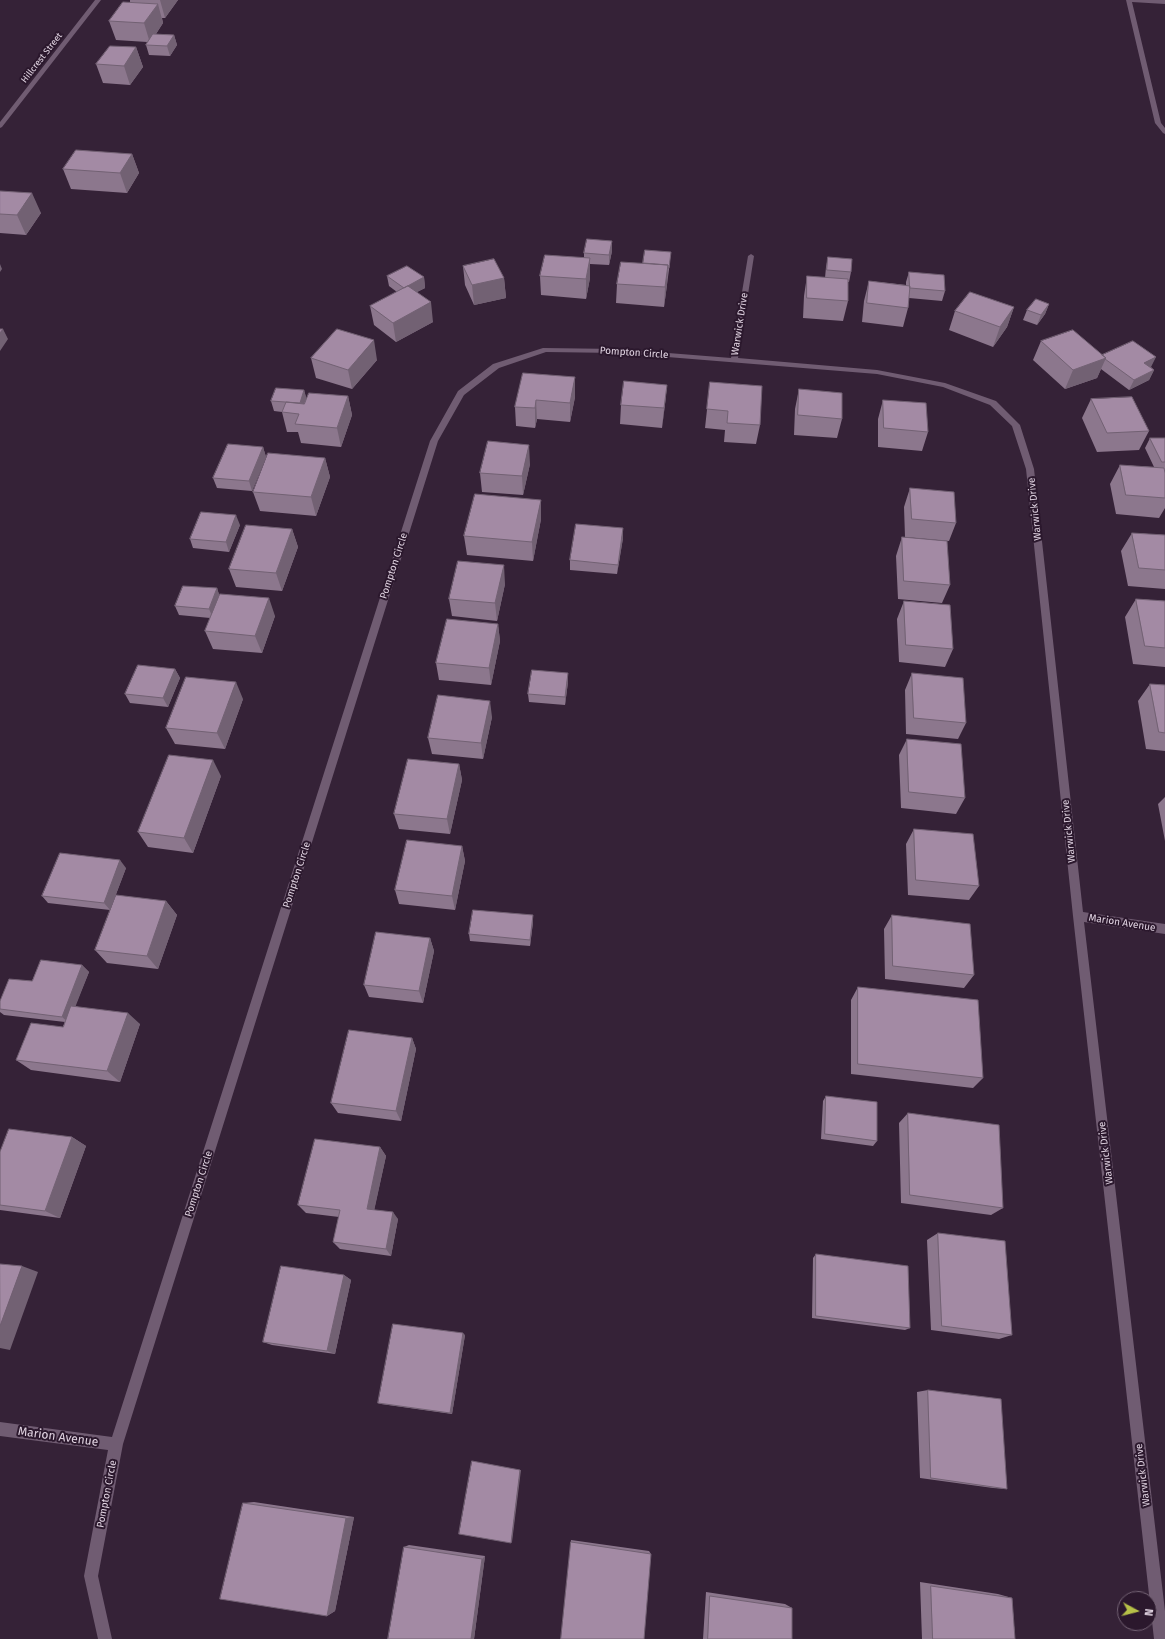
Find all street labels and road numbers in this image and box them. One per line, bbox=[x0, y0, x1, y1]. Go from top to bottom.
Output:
street label: Hillcrest Street bbox=[19, 31, 65, 85]
street label: Warwick Drive bbox=[729, 292, 751, 356]
street label: Pompton Circle bbox=[599, 345, 669, 361]
street label: Warwick Drive bbox=[1026, 477, 1044, 541]
street label: Pompton Circle bbox=[378, 531, 410, 601]
street label: Warwick Drive bbox=[1060, 799, 1078, 863]
street label: Pompton Circle bbox=[281, 840, 313, 910]
street label: Marion Avenue bbox=[1088, 912, 1156, 934]
street label: Warwick Drive bbox=[1096, 1121, 1116, 1185]
street label: Pompton Circle bbox=[183, 1149, 215, 1219]
street label: Marion Avenue bbox=[17, 1424, 99, 1450]
street label: Warwick Drive bbox=[1133, 1443, 1153, 1507]
street label: Pompton Circle bbox=[95, 1459, 119, 1529]

